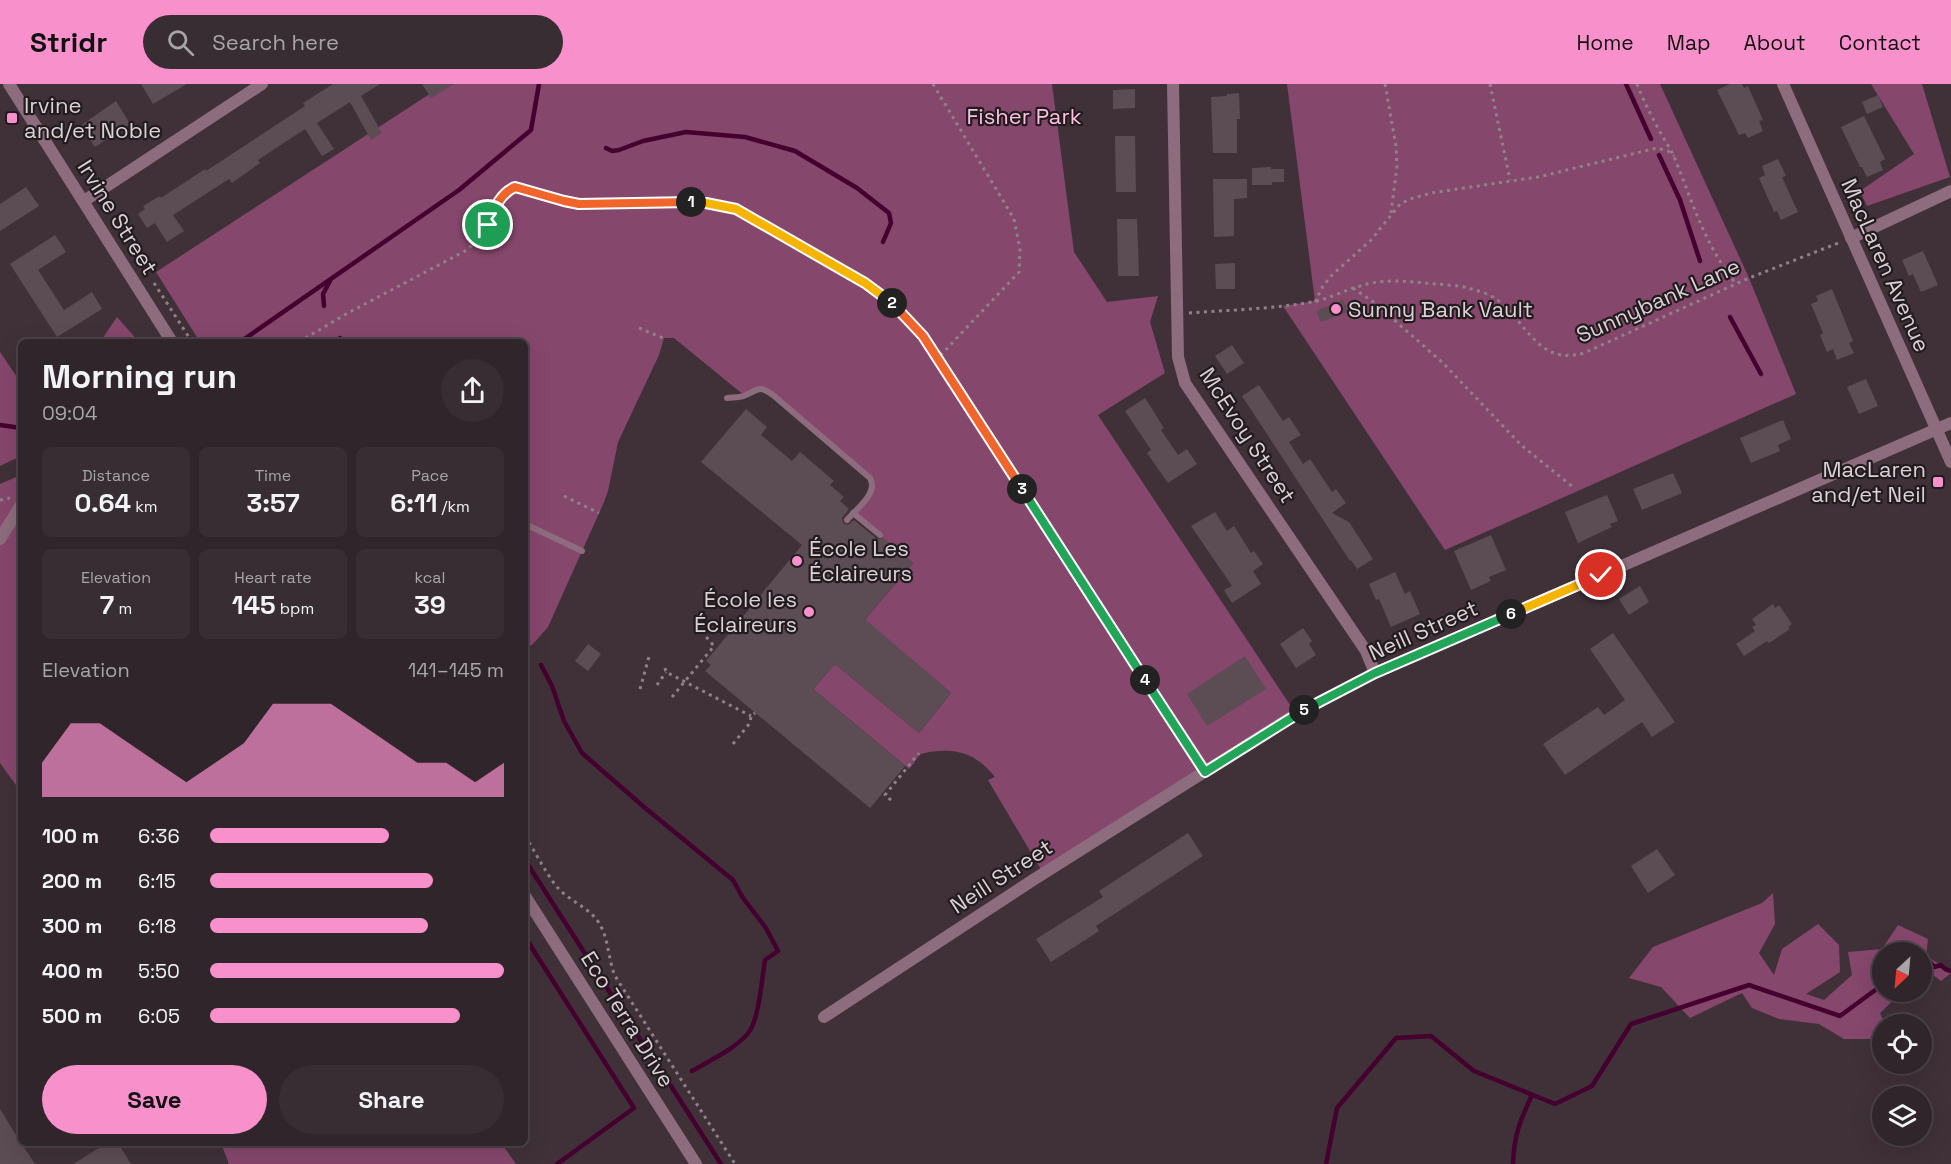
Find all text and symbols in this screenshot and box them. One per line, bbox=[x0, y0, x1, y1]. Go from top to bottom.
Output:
search box bbox=[143, 15, 563, 69]
text: Stridr bbox=[30, 24, 107, 60]
icon: search bbox=[164, 26, 197, 59]
text: Search here bbox=[212, 28, 339, 56]
text: Home bbox=[1576, 29, 1634, 56]
text: Map bbox=[1667, 29, 1711, 56]
text: About bbox=[1744, 29, 1806, 56]
text: Contact bbox=[1839, 29, 1921, 56]
place label: Irvine and/et Noble bbox=[24, 91, 161, 144]
park label: Fisher Park bbox=[966, 102, 1082, 130]
marker: Irvine and/et Noble bbox=[5, 111, 19, 125]
street label: Irvine Street bbox=[72, 154, 164, 280]
street label: MacLaren Avenue bbox=[1835, 174, 1937, 356]
pin: 1 bbox=[676, 187, 706, 217]
text: 1 bbox=[687, 191, 695, 212]
pin bbox=[462, 199, 513, 250]
icon: arrive bbox=[471, 208, 504, 241]
street label: Sunnybank Lane bbox=[1572, 251, 1744, 349]
pin: 2 bbox=[877, 288, 907, 318]
text: 2 bbox=[887, 292, 897, 313]
place label: Sunny Bank Vault bbox=[1348, 295, 1533, 323]
marker: Sunny Bank Vault bbox=[1329, 302, 1343, 316]
text: Morning run bbox=[42, 356, 237, 398]
button: share bbox=[441, 359, 504, 422]
street label: McEvoy Street bbox=[1194, 362, 1302, 508]
text: 09:04 bbox=[42, 400, 97, 426]
place label: MacLaren and/et Neil bbox=[1811, 455, 1926, 508]
text: Distance bbox=[82, 465, 150, 486]
text: Time bbox=[255, 465, 291, 486]
text: Pace bbox=[411, 465, 449, 486]
pin: 3 bbox=[1007, 474, 1037, 504]
marker: MacLaren and/et Neil bbox=[1931, 475, 1945, 489]
text: 3 bbox=[1017, 478, 1027, 499]
text: 0.64 bbox=[74, 486, 131, 520]
text: 3:57 bbox=[246, 486, 300, 520]
text: 6:11 bbox=[390, 486, 437, 520]
text: km bbox=[131, 496, 158, 517]
text: /km bbox=[437, 496, 470, 517]
place label: École Les Éclaireurs bbox=[809, 534, 912, 587]
pin bbox=[1575, 549, 1626, 600]
marker: École Les Éclaireurs bbox=[790, 554, 804, 568]
icon: check bbox=[1584, 558, 1617, 591]
text: Elevation bbox=[81, 567, 151, 588]
text: Heart rate bbox=[234, 567, 312, 588]
text: kcal bbox=[415, 567, 445, 588]
place label: École les Éclaireurs bbox=[694, 585, 797, 638]
text: 7 bbox=[100, 588, 114, 622]
text: 145 bbox=[232, 588, 276, 622]
text: 39 bbox=[414, 588, 446, 622]
street label: Neill Street bbox=[1364, 593, 1482, 667]
text: m bbox=[114, 598, 132, 619]
text: bpm bbox=[276, 598, 314, 619]
pin: 6 bbox=[1496, 599, 1526, 629]
text: 6 bbox=[1506, 603, 1516, 624]
marker: École les Éclaireurs bbox=[802, 605, 816, 619]
text: Elevation bbox=[42, 657, 130, 683]
text: 141–145 m bbox=[408, 657, 504, 683]
pin: 4 bbox=[1130, 665, 1160, 695]
text: 4 bbox=[1140, 669, 1150, 690]
pin: 5 bbox=[1289, 695, 1319, 725]
text: 5 bbox=[1299, 699, 1309, 720]
text: 100 m bbox=[42, 823, 99, 849]
text: 6:36 bbox=[138, 823, 180, 849]
street label: Neill Street bbox=[944, 832, 1058, 920]
text: 200 m bbox=[42, 868, 102, 894]
text: 6:15 bbox=[138, 868, 176, 894]
text: 300 m bbox=[42, 913, 102, 939]
text: 6:18 bbox=[138, 913, 176, 939]
north arrow bbox=[1872, 942, 1932, 1002]
map controls bbox=[1872, 942, 1932, 1146]
street label: Eco Terra Drive bbox=[575, 946, 681, 1092]
text: 400 m bbox=[42, 958, 103, 984]
text: 5:50 bbox=[138, 958, 180, 984]
text: 500 m bbox=[42, 1003, 102, 1029]
text: 6:05 bbox=[138, 1003, 180, 1029]
button: locate bbox=[1872, 1014, 1932, 1074]
button: Save bbox=[42, 1065, 267, 1134]
button: Share bbox=[279, 1065, 504, 1134]
button: layers bbox=[1872, 1086, 1932, 1146]

